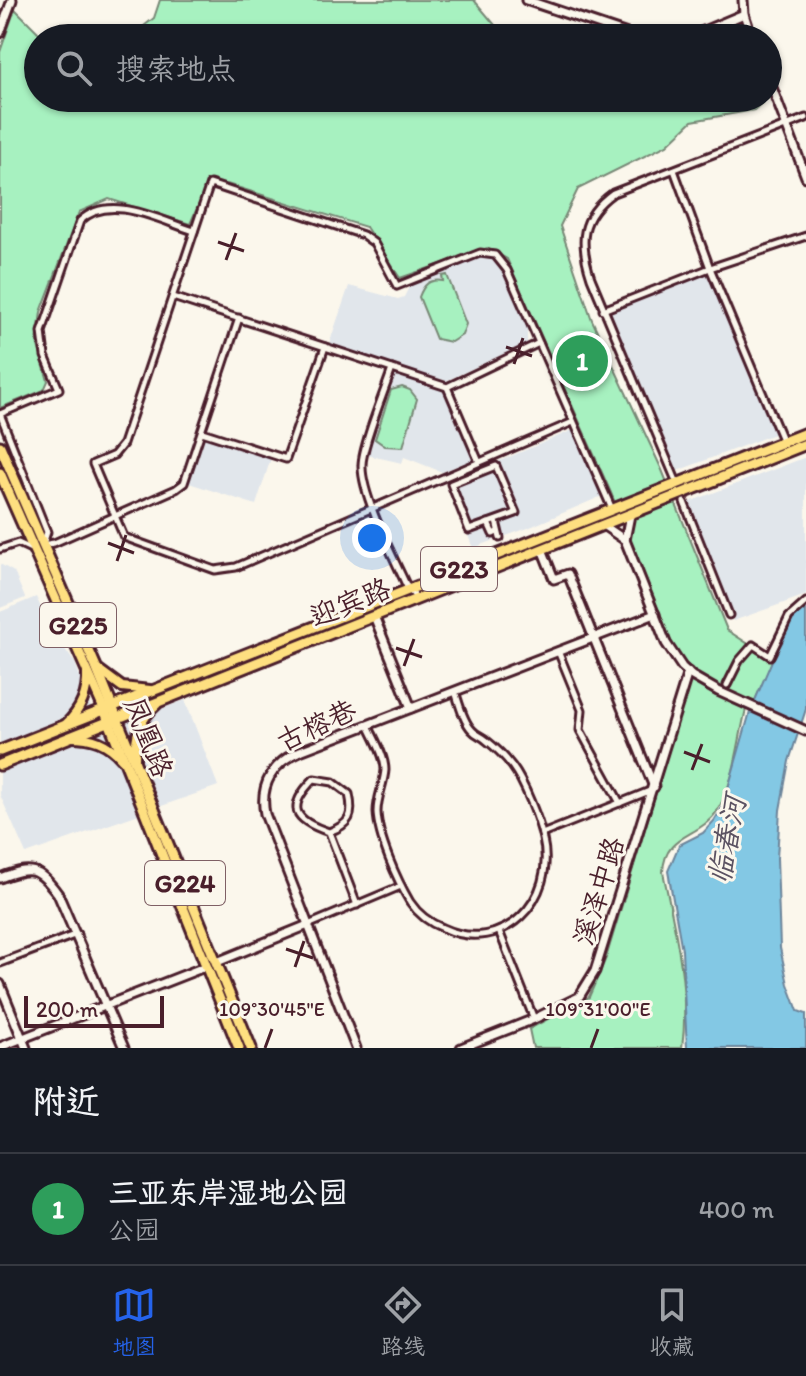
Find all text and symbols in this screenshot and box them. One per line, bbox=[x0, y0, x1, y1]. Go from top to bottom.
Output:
search box bbox=[24, 24, 782, 112]
icon: search bbox=[52, 46, 96, 90]
text: 搜索地点 bbox=[116, 50, 236, 87]
pin: 1 bbox=[556, 331, 608, 391]
your location bbox=[352, 518, 392, 558]
road number: G223 bbox=[421, 547, 497, 591]
street label: 迎宾路 bbox=[305, 571, 395, 633]
road number: G225 bbox=[40, 603, 116, 647]
street label: 古榕巷 bbox=[271, 691, 362, 758]
street label: 凤凰路 bbox=[118, 692, 180, 782]
water label: 临春河 bbox=[700, 787, 754, 888]
street label: 溪泽中路 bbox=[565, 832, 631, 950]
road number: G224 bbox=[145, 861, 225, 905]
scale bar bbox=[24, 992, 164, 1028]
text: 200 m bbox=[36, 996, 98, 1023]
text: 109°30'45"E bbox=[219, 997, 325, 1021]
text: 109°31'00"E bbox=[546, 997, 650, 1021]
text: 附近 bbox=[32, 1081, 100, 1122]
text: 三亚东岸湿地公园 bbox=[108, 1174, 348, 1211]
text: 1 bbox=[52, 1193, 64, 1225]
text: 400 m bbox=[699, 1193, 774, 1225]
text: 公园 bbox=[108, 1214, 160, 1246]
tab: 地图 bbox=[112, 1283, 156, 1360]
tab: 路线 bbox=[381, 1283, 425, 1360]
tab: 收藏 bbox=[650, 1283, 694, 1360]

